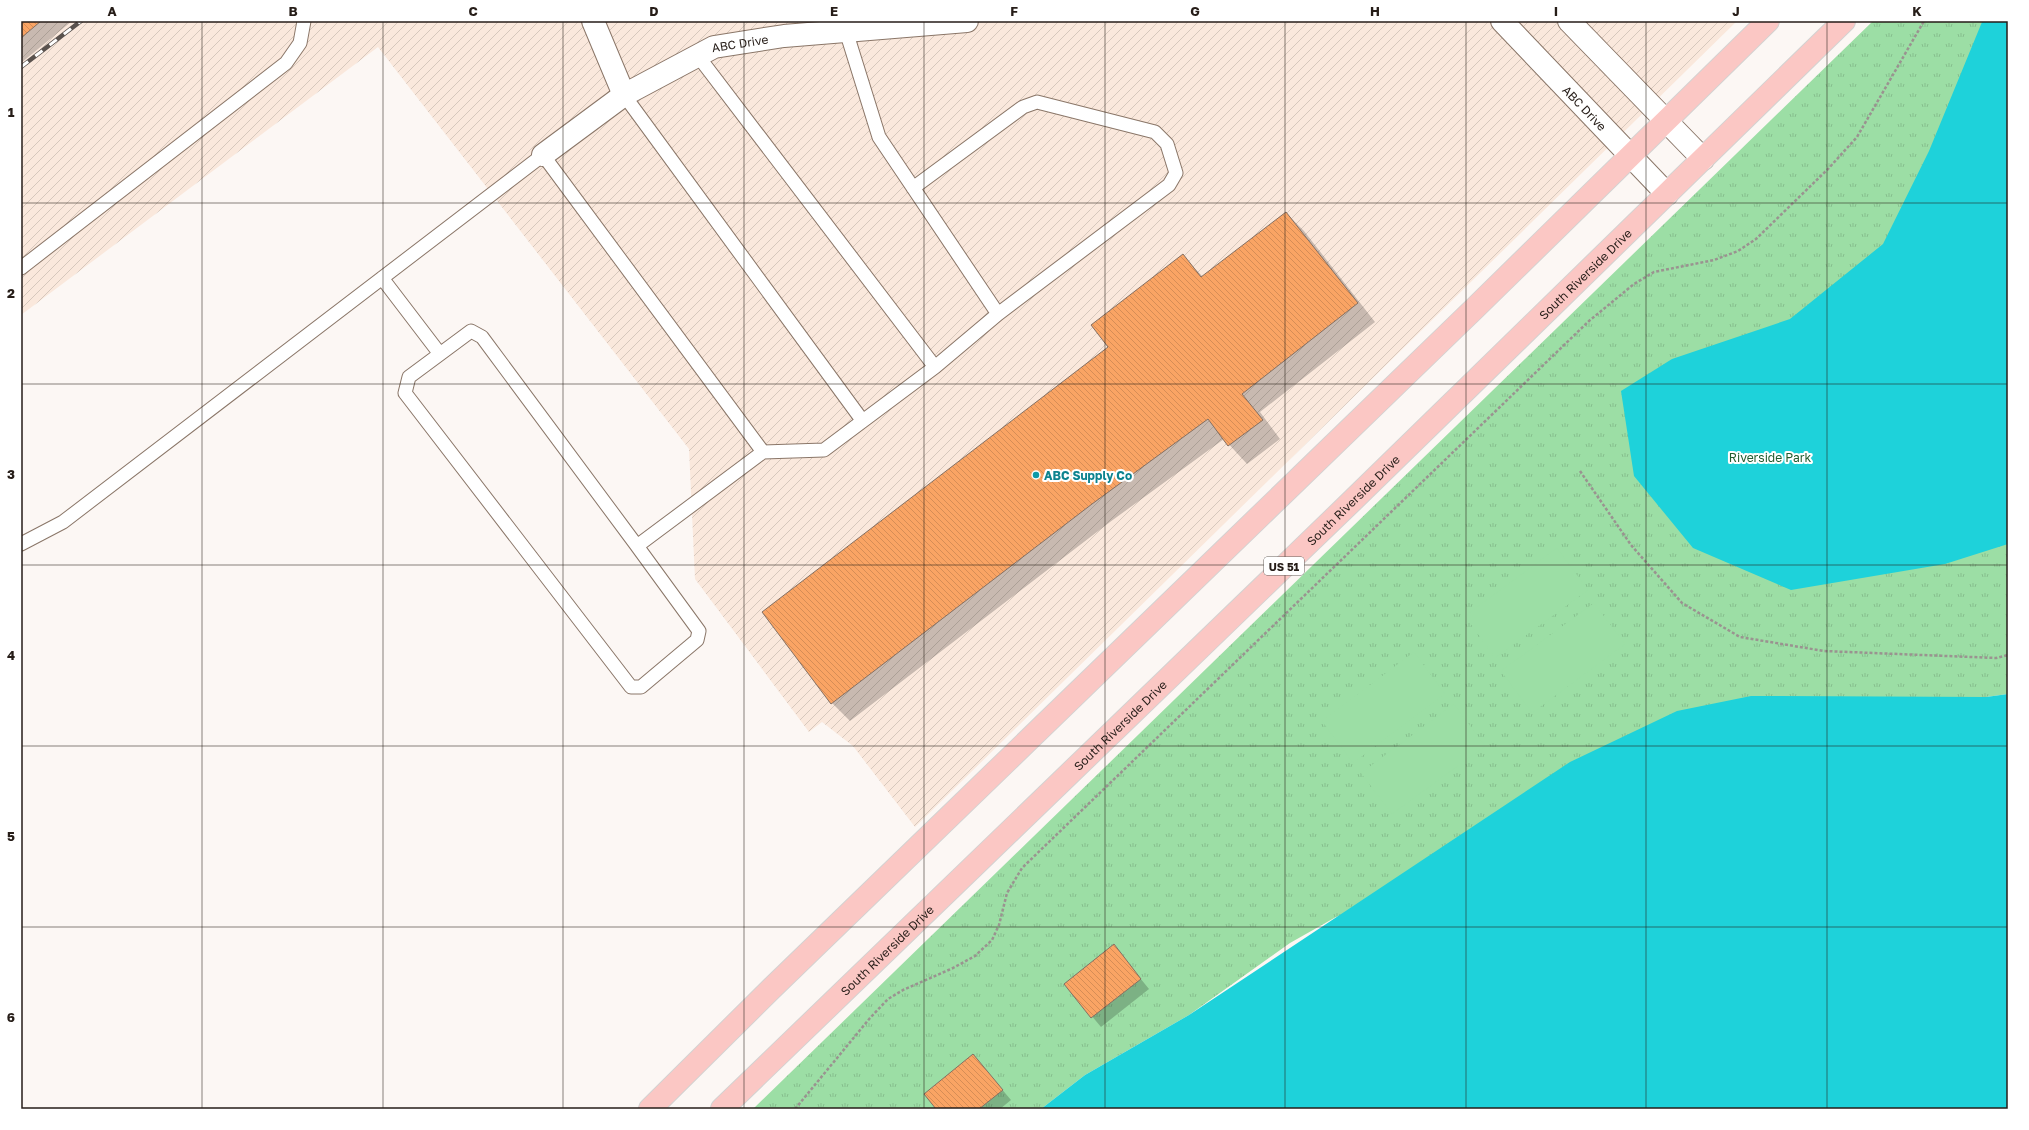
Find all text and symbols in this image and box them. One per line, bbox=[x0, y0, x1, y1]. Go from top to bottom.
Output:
text: A bbox=[107, 3, 117, 19]
text: B bbox=[288, 3, 298, 19]
text: C bbox=[468, 3, 478, 19]
text: D bbox=[649, 3, 659, 19]
text: E bbox=[830, 3, 838, 19]
text: F bbox=[1010, 3, 1018, 19]
text: G bbox=[1190, 3, 1200, 19]
text: H bbox=[1370, 3, 1380, 19]
text: I bbox=[1554, 3, 1558, 19]
text: J bbox=[1732, 3, 1740, 19]
text: K bbox=[1912, 3, 1922, 19]
street label: ABC Drive bbox=[711, 31, 769, 55]
street label: ABC Drive bbox=[1560, 82, 1610, 134]
text: 1 bbox=[8, 104, 15, 120]
street label: South Riverside Drive bbox=[1535, 225, 1634, 322]
text: 2 bbox=[7, 285, 15, 301]
park label: Riverside Park bbox=[1729, 450, 1811, 465]
street label: South Riverside Drive bbox=[1303, 451, 1403, 548]
text: 3 bbox=[7, 466, 15, 482]
place label: ABC Supply Co bbox=[1044, 468, 1132, 483]
marker: ABC Supply Co bbox=[1031, 470, 1041, 480]
road number: US 51 bbox=[1264, 557, 1304, 575]
text: 4 bbox=[7, 647, 15, 663]
street label: South Riverside Drive bbox=[1070, 677, 1170, 773]
text: 5 bbox=[7, 828, 15, 844]
street label: South Riverside Drive bbox=[837, 902, 936, 998]
text: 6 bbox=[7, 1009, 15, 1025]

